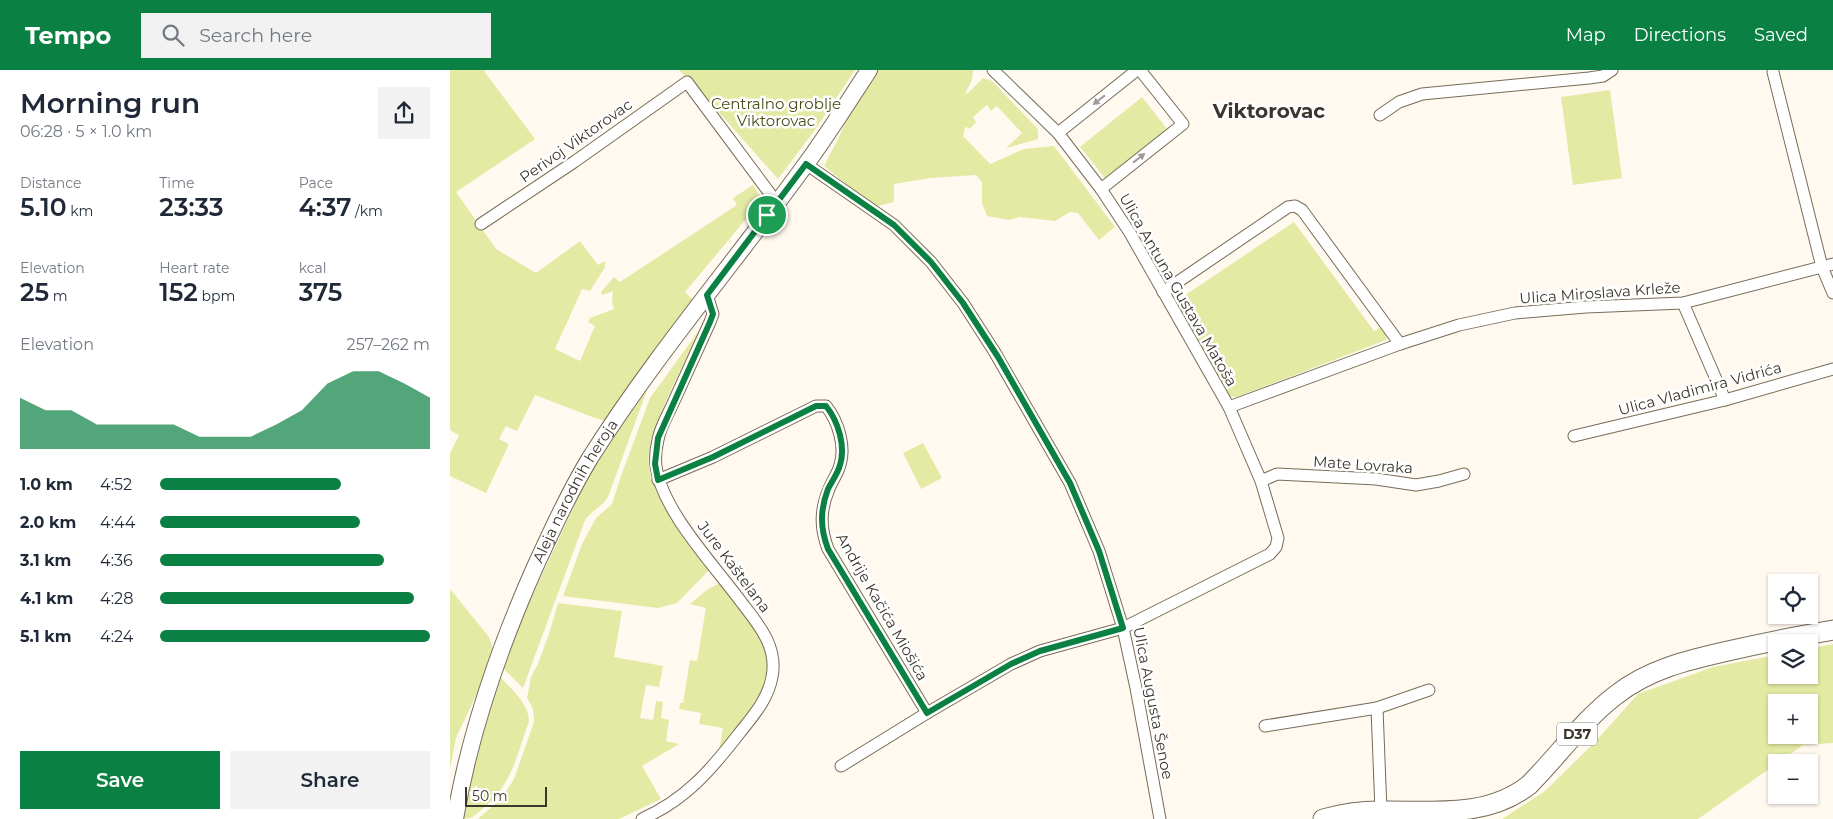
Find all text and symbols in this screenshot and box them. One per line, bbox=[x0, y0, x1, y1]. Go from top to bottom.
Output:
search box bbox=[141, 13, 491, 58]
text: Tempo bbox=[25, 21, 111, 50]
icon: search bbox=[159, 21, 187, 49]
text: Search here bbox=[199, 24, 312, 47]
text: Map bbox=[1566, 24, 1606, 46]
text: Directions bbox=[1634, 24, 1726, 46]
text: Saved bbox=[1754, 24, 1808, 46]
text: Morning run bbox=[20, 86, 200, 120]
button: share bbox=[378, 87, 430, 139]
park label: Centralno groblje Viktorovac bbox=[711, 94, 841, 130]
street label: Perivoj Viktorovac bbox=[516, 95, 636, 187]
one-way arrow bbox=[1093, 95, 1106, 106]
district label: Viktorovac bbox=[1212, 99, 1325, 123]
text: 06:28 · 5 × 1.0 km bbox=[20, 122, 152, 141]
one-way arrow bbox=[1132, 153, 1145, 164]
text: Distance bbox=[20, 174, 82, 192]
text: Time bbox=[159, 174, 194, 192]
text: Pace bbox=[299, 174, 333, 192]
street label: Ulica Antuna Gustava Matoša bbox=[1115, 190, 1242, 390]
text: 5.10 bbox=[20, 192, 67, 222]
text: 23:33 bbox=[159, 192, 224, 222]
text: 4:37 bbox=[299, 192, 351, 222]
pin bbox=[746, 194, 788, 236]
icon: arrive bbox=[753, 201, 781, 229]
text: km bbox=[67, 202, 93, 220]
text: /km bbox=[351, 202, 383, 220]
text: Elevation bbox=[20, 259, 85, 277]
text: Heart rate bbox=[159, 259, 230, 277]
text: kcal bbox=[299, 259, 327, 277]
text: 25 bbox=[20, 277, 49, 307]
text: 152 bbox=[159, 277, 198, 307]
text: 375 bbox=[299, 277, 342, 307]
street label: Ulica Miroslava Krleže bbox=[1519, 277, 1681, 308]
text: m bbox=[49, 287, 68, 305]
text: bpm bbox=[198, 287, 235, 305]
text: Elevation bbox=[20, 335, 94, 354]
text: 257–262 m bbox=[347, 335, 430, 354]
street label: Ulica Vladimira Vidrića bbox=[1616, 358, 1784, 419]
street label: Aleja narodnih heroja bbox=[528, 415, 622, 566]
street label: Mate Lovraka bbox=[1313, 452, 1414, 477]
text: 1.0 km bbox=[20, 475, 73, 494]
text: 4:52 bbox=[100, 475, 132, 494]
text: 2.0 km bbox=[20, 513, 76, 532]
text: 4:44 bbox=[100, 513, 135, 532]
street label: Jure Kaštelana bbox=[693, 516, 775, 616]
street label: Andrije Kačića Miošića bbox=[832, 530, 933, 684]
text: 3.1 km bbox=[20, 551, 71, 570]
text: 4:36 bbox=[100, 551, 133, 570]
map controls bbox=[1768, 574, 1818, 804]
button: locate bbox=[1768, 574, 1818, 624]
text: 4.1 km bbox=[20, 589, 73, 608]
text: 4:28 bbox=[100, 589, 133, 608]
street label: Ulica Augusta Šenoe bbox=[1129, 625, 1178, 781]
text: 5.1 km bbox=[20, 627, 71, 646]
text: 4:24 bbox=[100, 627, 133, 646]
button: layers bbox=[1768, 634, 1818, 684]
button: + bbox=[1768, 694, 1818, 744]
road number: D37 bbox=[1557, 722, 1597, 746]
button: Save bbox=[20, 751, 220, 809]
button: Share bbox=[230, 751, 430, 809]
button: − bbox=[1768, 754, 1818, 804]
scale bar bbox=[465, 784, 548, 807]
text: 50 m bbox=[472, 787, 508, 805]

